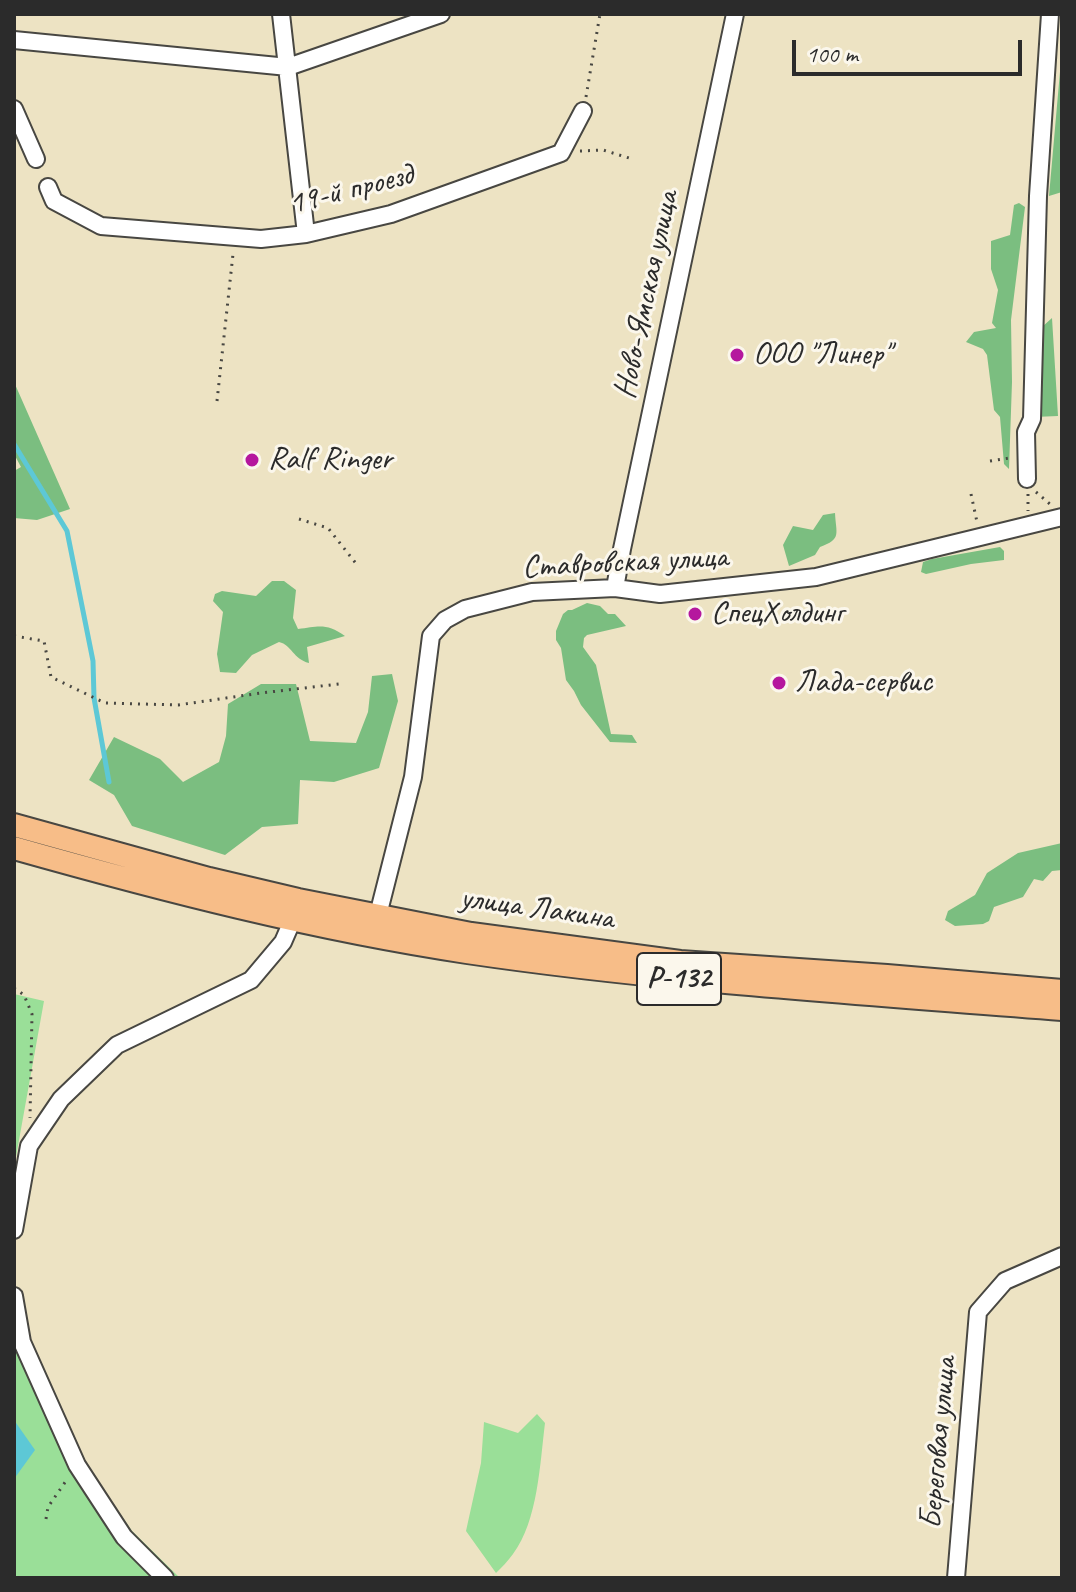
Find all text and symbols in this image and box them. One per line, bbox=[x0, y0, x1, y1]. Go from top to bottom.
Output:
scale bar bbox=[796, 24, 1026, 74]
text: 100 m bbox=[806, 39, 858, 69]
street label: 19-й проезд bbox=[285, 156, 417, 224]
street label: Ново-Ямская улица bbox=[606, 188, 688, 402]
place label: ООО "Линер" bbox=[753, 336, 890, 374]
marker: ООО "Линер" bbox=[728, 346, 746, 364]
place label: Ralf Ringer bbox=[268, 441, 392, 479]
marker: Ralf Ringer bbox=[243, 451, 261, 469]
street label: Ставровская улица bbox=[521, 538, 729, 588]
place label: СпецХолдинг bbox=[711, 595, 843, 633]
marker: СпецХолдинг bbox=[686, 605, 704, 623]
place label: Лада-сервис bbox=[795, 664, 932, 702]
marker: Лада-сервис bbox=[770, 674, 788, 692]
street label: улица Лакина bbox=[458, 879, 616, 939]
road number: Р-132 bbox=[637, 953, 721, 1005]
street label: Береговая улица bbox=[912, 1355, 966, 1531]

